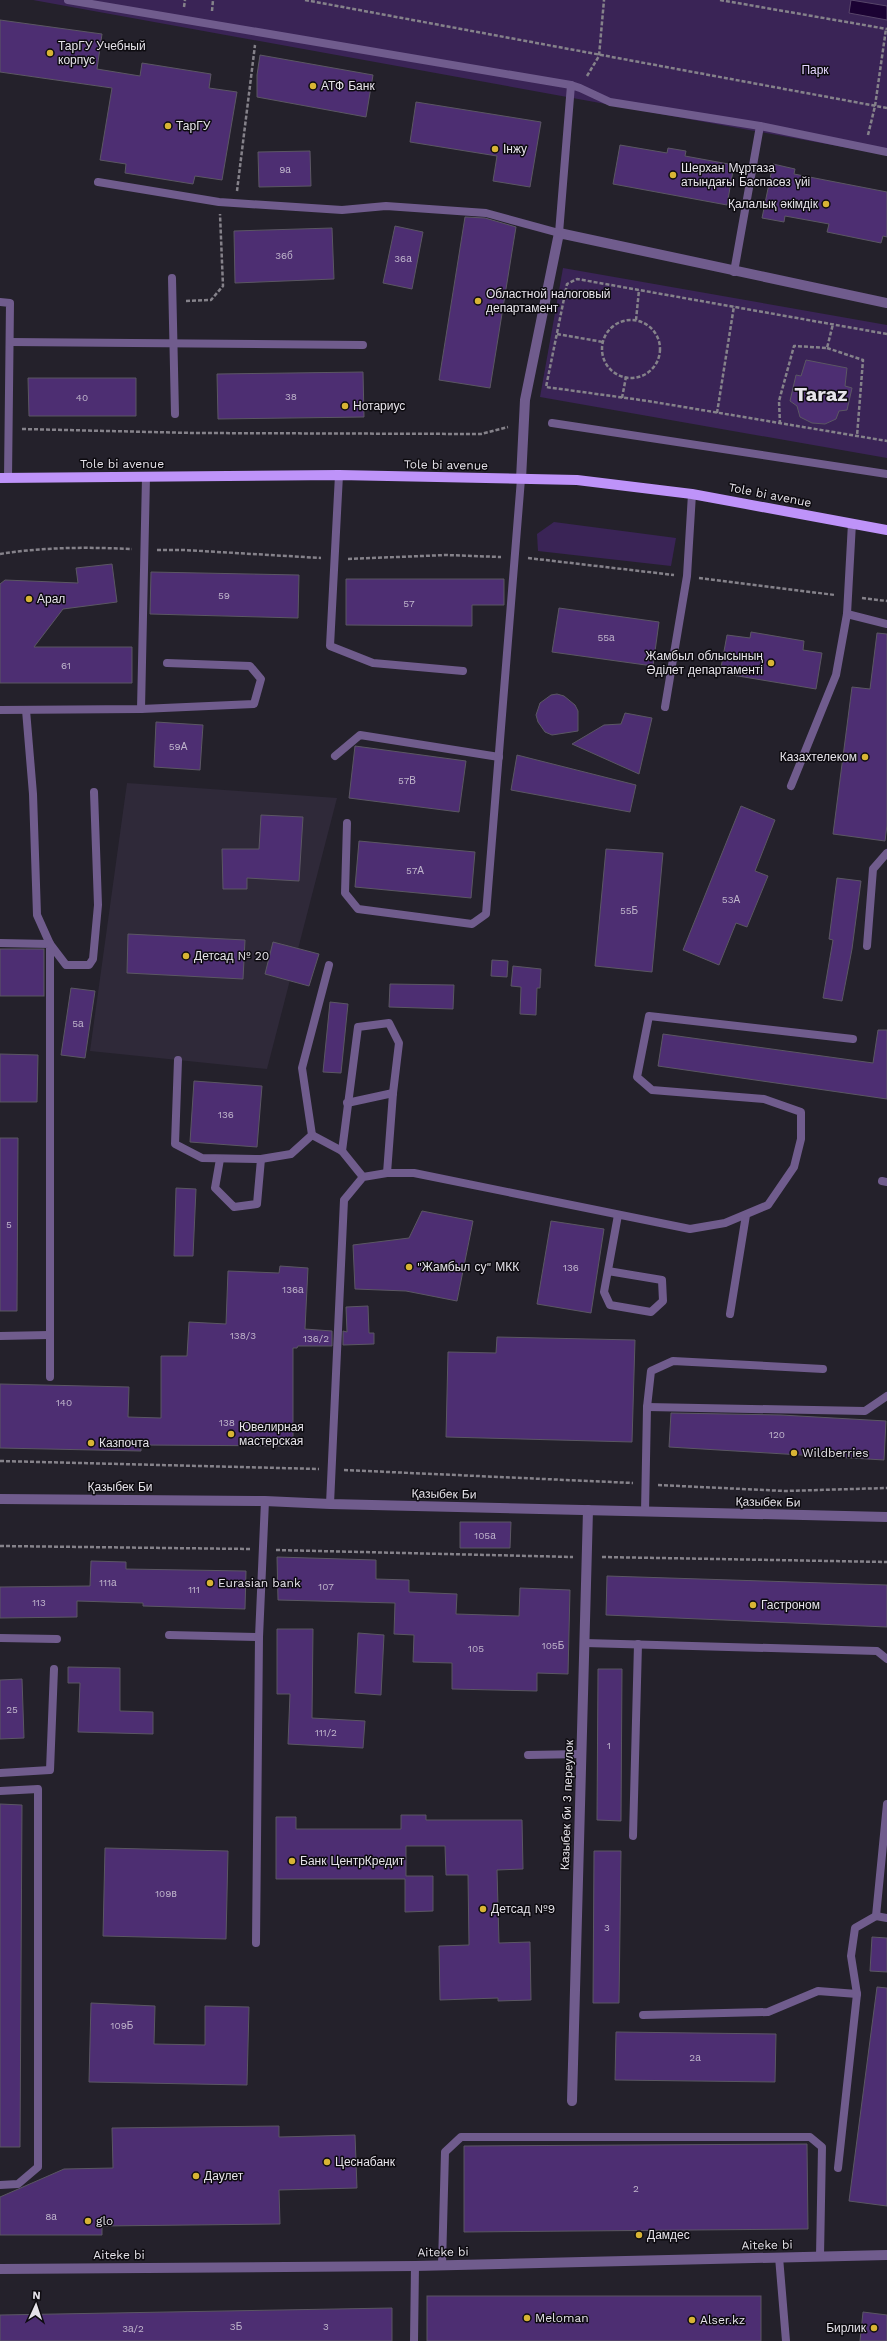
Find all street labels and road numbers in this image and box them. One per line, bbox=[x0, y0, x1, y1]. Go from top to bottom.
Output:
street label: Tole bi avenue bbox=[80, 457, 164, 471]
street label: Tole bi avenue bbox=[404, 457, 488, 473]
street label: Tole bi avenue bbox=[727, 480, 813, 510]
street label: Қазыбек Би bbox=[88, 1480, 153, 1494]
street label: Қазыбек Би bbox=[411, 1486, 477, 1502]
street label: Қазыбек Би bbox=[735, 1494, 801, 1510]
street label: Казыбек би 3 переулок bbox=[558, 1739, 576, 1870]
street label: Aiteke bi bbox=[741, 2238, 793, 2252]
street label: Aiteke bi bbox=[417, 2245, 469, 2259]
street label: Aiteke bi bbox=[93, 2248, 145, 2262]

